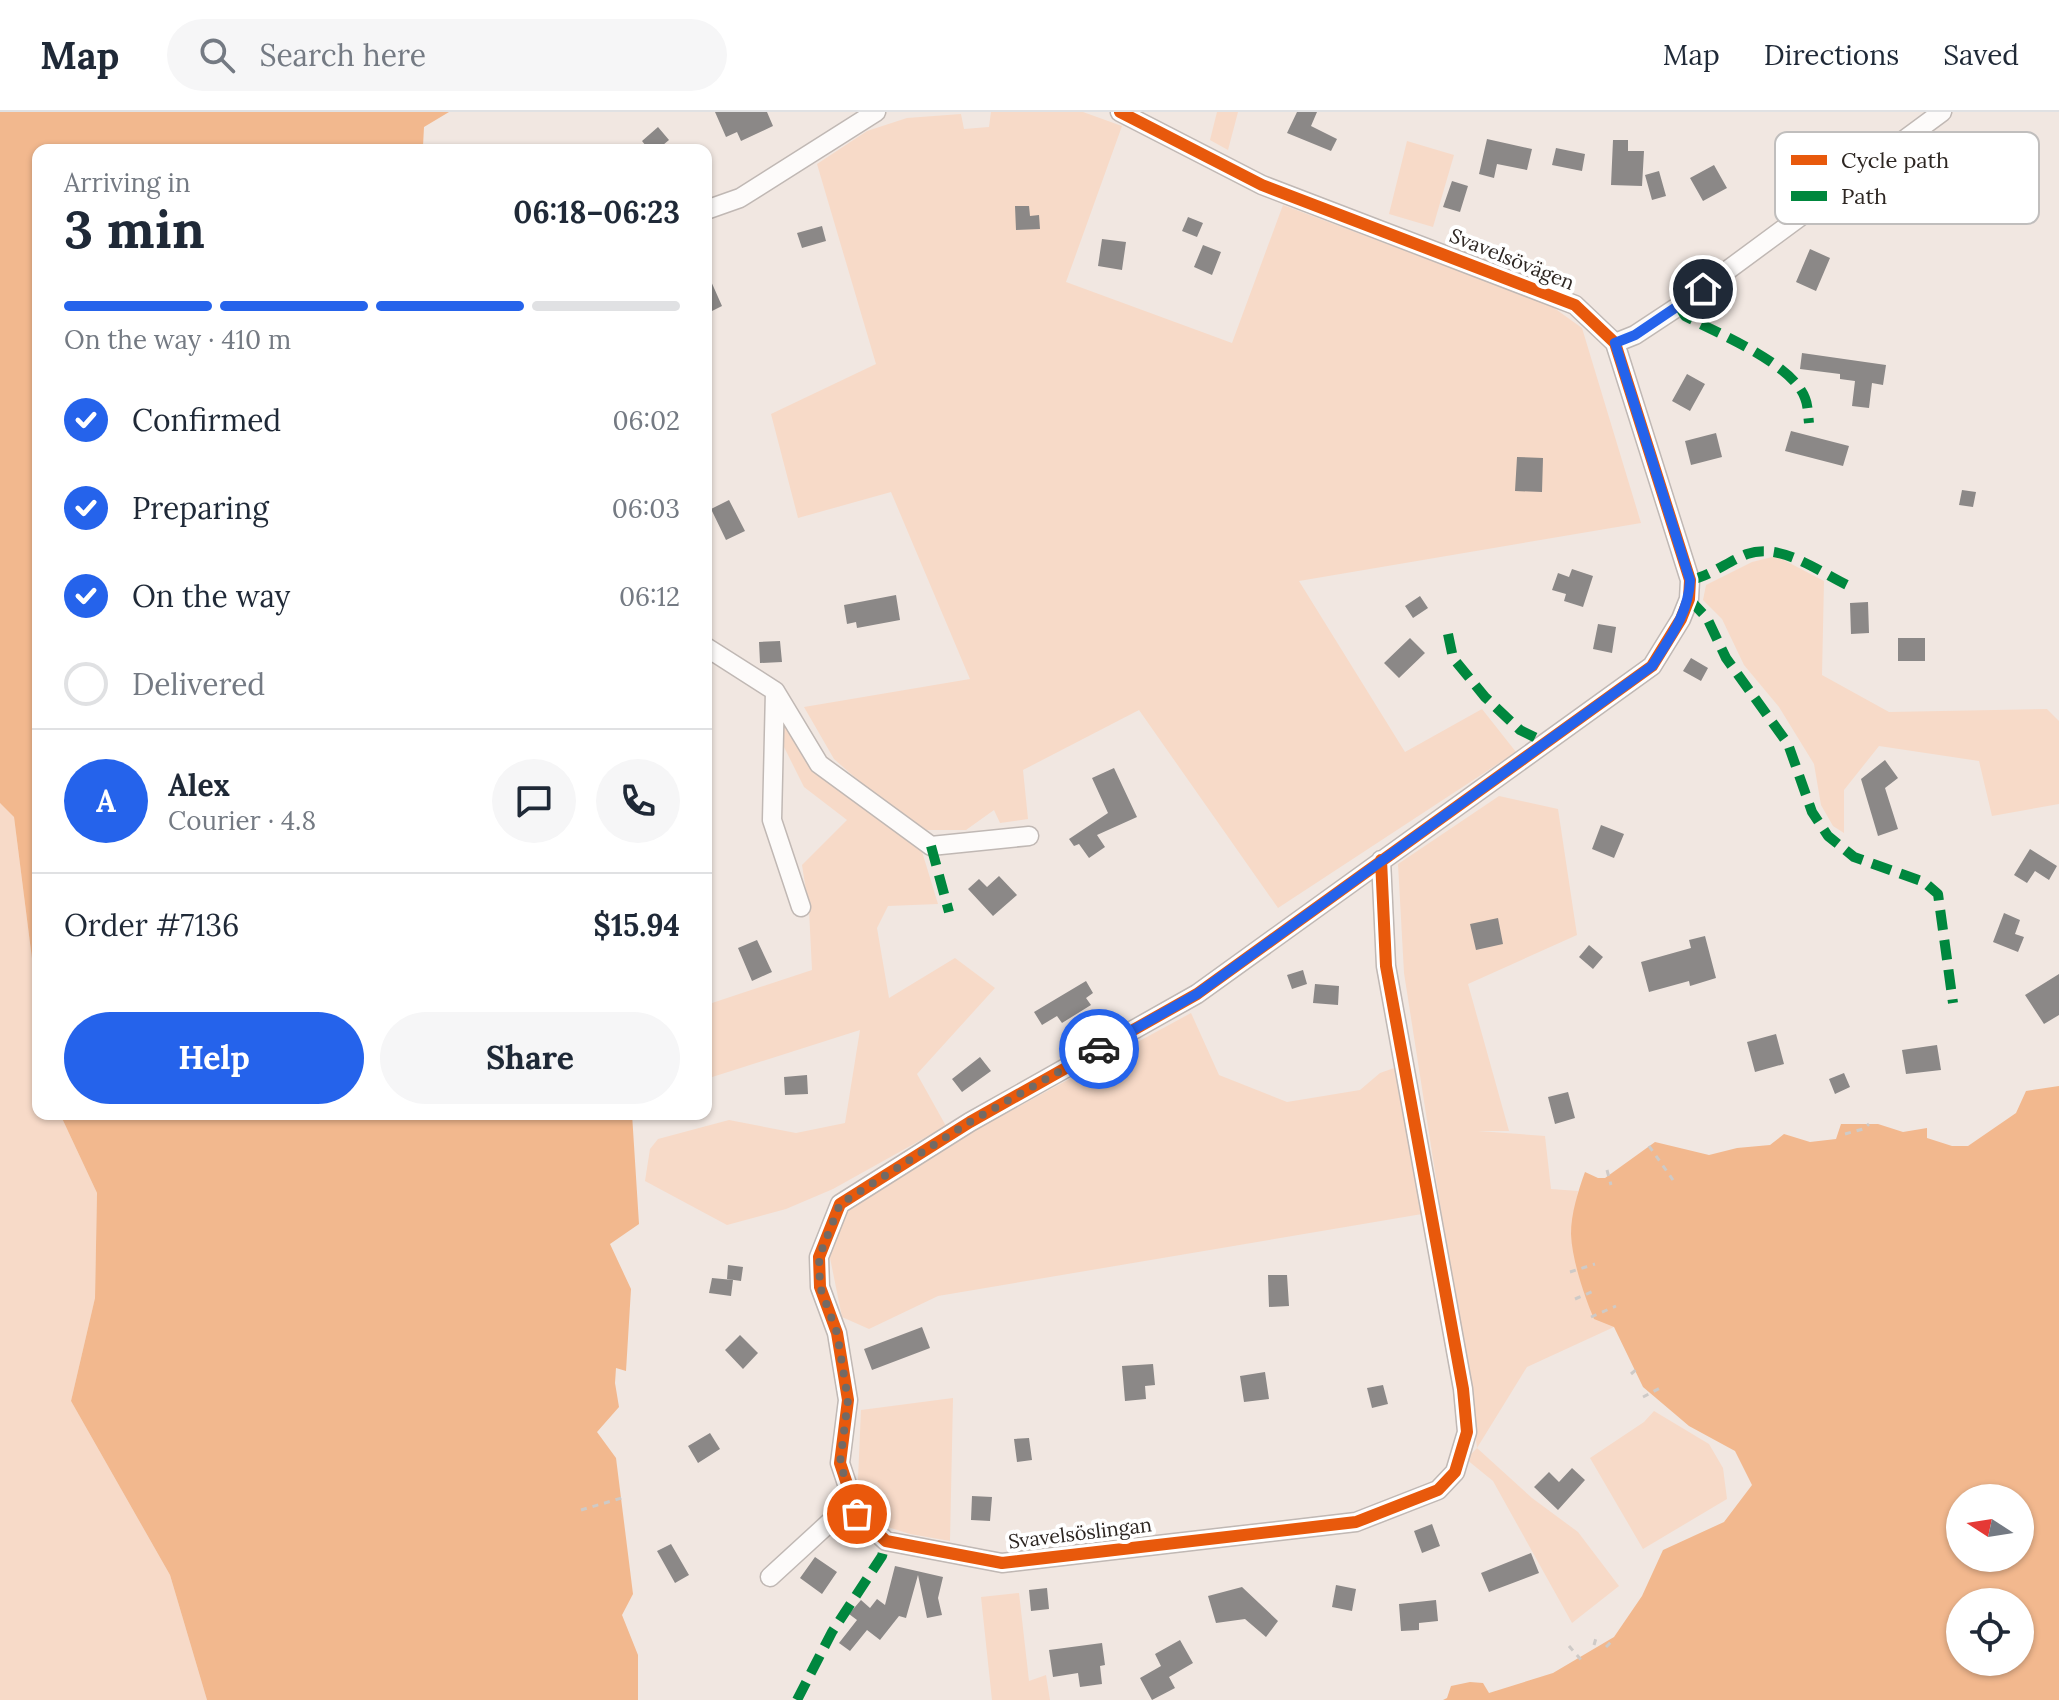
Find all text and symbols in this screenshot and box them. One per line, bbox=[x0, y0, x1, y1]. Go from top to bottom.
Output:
search box bbox=[167, 19, 727, 91]
text: Map bbox=[40, 31, 119, 79]
icon: search bbox=[195, 33, 239, 77]
text: Search here bbox=[259, 36, 426, 74]
text: Map bbox=[1663, 37, 1720, 73]
text: Directions bbox=[1764, 37, 1899, 73]
text: Saved bbox=[1943, 37, 2019, 73]
legend bbox=[1775, 132, 2039, 224]
text: Cycle path bbox=[1841, 146, 1949, 174]
text: Arriving in bbox=[64, 166, 191, 199]
text: Path bbox=[1841, 182, 1887, 210]
text: 06:18–06:23 bbox=[513, 193, 680, 231]
text: 3 min bbox=[64, 196, 205, 262]
street label: Svavelsövägen bbox=[1446, 222, 1578, 295]
pin bbox=[1669, 255, 1737, 323]
icon: home bbox=[1681, 267, 1725, 311]
text: On the way · 410 m bbox=[64, 323, 291, 356]
icon: check bbox=[64, 398, 108, 442]
text: Confirmed bbox=[132, 401, 281, 439]
text: 06:02 bbox=[612, 404, 680, 437]
icon: check bbox=[64, 486, 108, 530]
text: Preparing bbox=[132, 489, 269, 527]
text: 06:03 bbox=[612, 492, 680, 525]
icon: check bbox=[64, 574, 108, 618]
text: On the way bbox=[132, 577, 290, 615]
text: 06:12 bbox=[619, 580, 680, 613]
text: Delivered bbox=[132, 665, 265, 703]
button: chat bbox=[492, 759, 576, 843]
button: phone bbox=[596, 759, 680, 843]
text: Alex bbox=[168, 766, 230, 804]
text: A bbox=[96, 782, 116, 820]
text: Courier · 4.8 bbox=[168, 804, 316, 837]
text: Order #7136 bbox=[64, 906, 239, 944]
text: $15.94 bbox=[593, 906, 680, 944]
courier bbox=[1059, 1009, 1139, 1089]
button: Help bbox=[64, 1012, 364, 1104]
button: Share bbox=[380, 1012, 680, 1104]
icon: car bbox=[1077, 1027, 1121, 1071]
pin bbox=[823, 1480, 891, 1548]
north arrow bbox=[1946, 1484, 2034, 1572]
map controls bbox=[1946, 1484, 2034, 1676]
icon: bag bbox=[835, 1492, 879, 1536]
street label: Svavelsöslingan bbox=[1007, 1511, 1153, 1554]
button: locate bbox=[1946, 1588, 2034, 1676]

